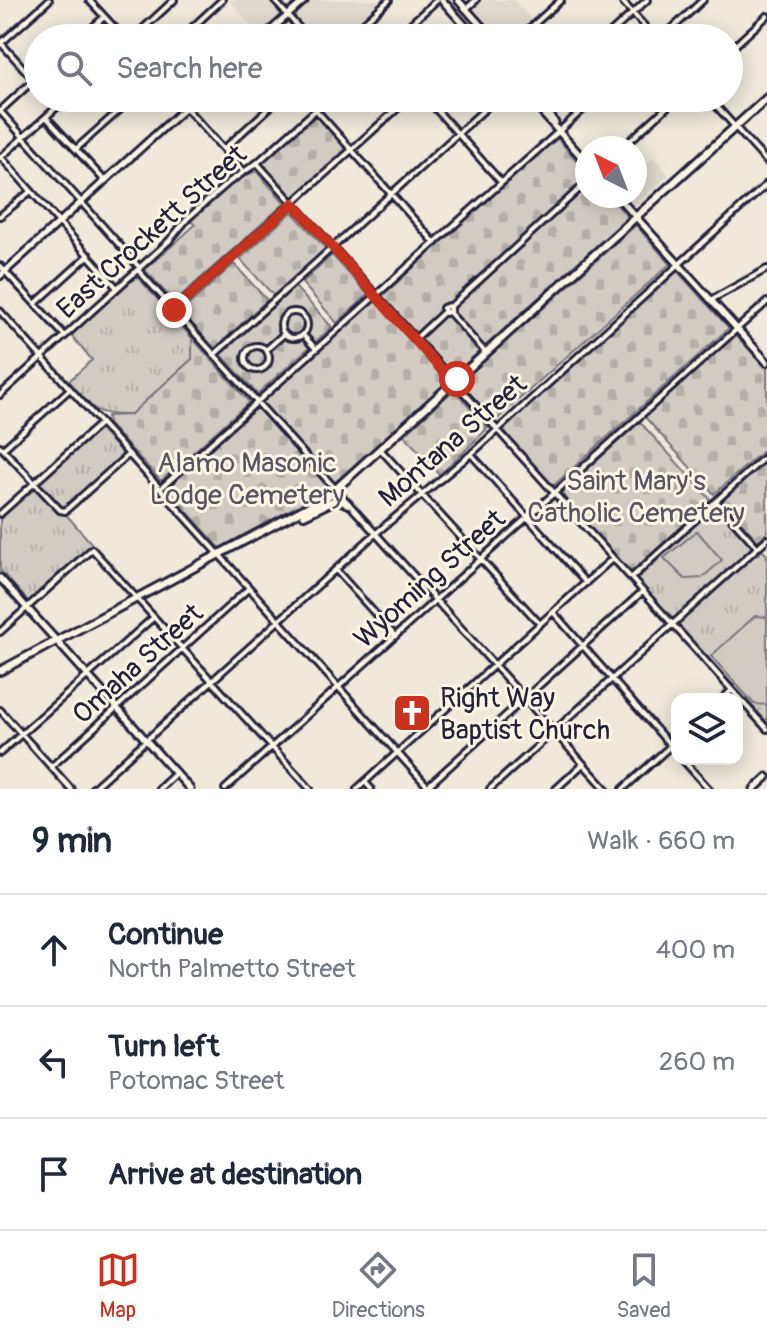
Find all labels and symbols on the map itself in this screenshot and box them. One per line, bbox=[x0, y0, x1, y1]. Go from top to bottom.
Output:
north arrow bbox=[575, 136, 647, 208]
street label: East Crockett Street bbox=[50, 137, 255, 327]
route end bbox=[156, 292, 192, 328]
route start bbox=[439, 361, 475, 397]
street label: Montana Street bbox=[372, 367, 535, 515]
park label: Alamo Masonic Lodge Cemetery bbox=[150, 446, 344, 513]
park label: Saint Mary's Catholic Cemetery bbox=[527, 464, 745, 531]
street label: Wyoming Street bbox=[347, 502, 513, 656]
street label: Omaha Street bbox=[65, 596, 211, 732]
place label: Right Way Baptist Church bbox=[440, 681, 610, 748]
church icon: Right Way Baptist Church bbox=[391, 692, 433, 734]

